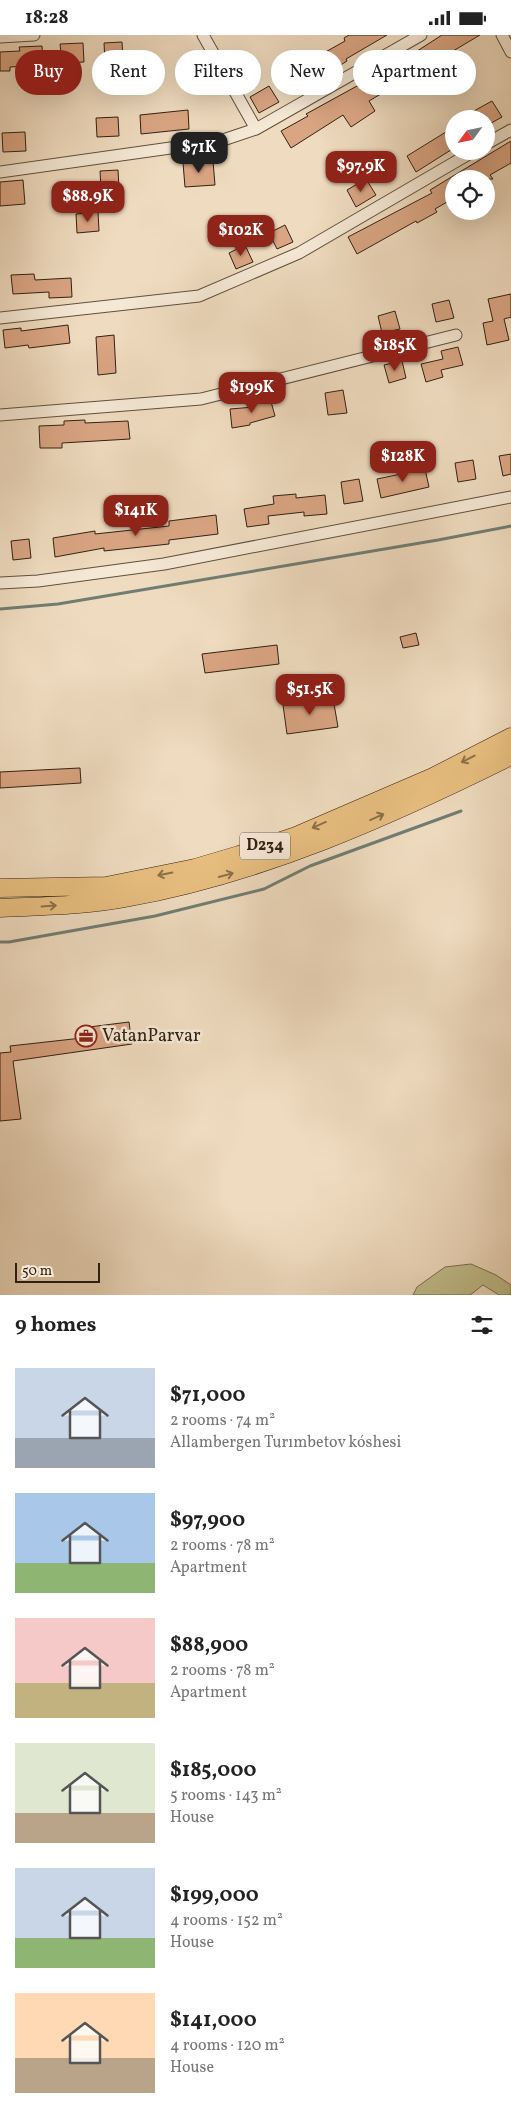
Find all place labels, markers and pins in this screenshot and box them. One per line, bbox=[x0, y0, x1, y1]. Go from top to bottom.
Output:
pin: $71K bbox=[169, 131, 229, 174]
pin: $97.9K bbox=[320, 151, 402, 193]
pin: $88.9K bbox=[47, 181, 129, 223]
pin: $102K bbox=[206, 215, 276, 257]
pin: $185K bbox=[360, 329, 430, 372]
pin: $199K bbox=[217, 371, 287, 414]
pin: $128K bbox=[368, 441, 438, 483]
pin: $141K bbox=[101, 495, 171, 537]
pin: $51.5K bbox=[269, 673, 351, 716]
office icon: VatanParvar bbox=[74, 1024, 98, 1048]
place label: VatanParvar bbox=[102, 1024, 201, 1049]

